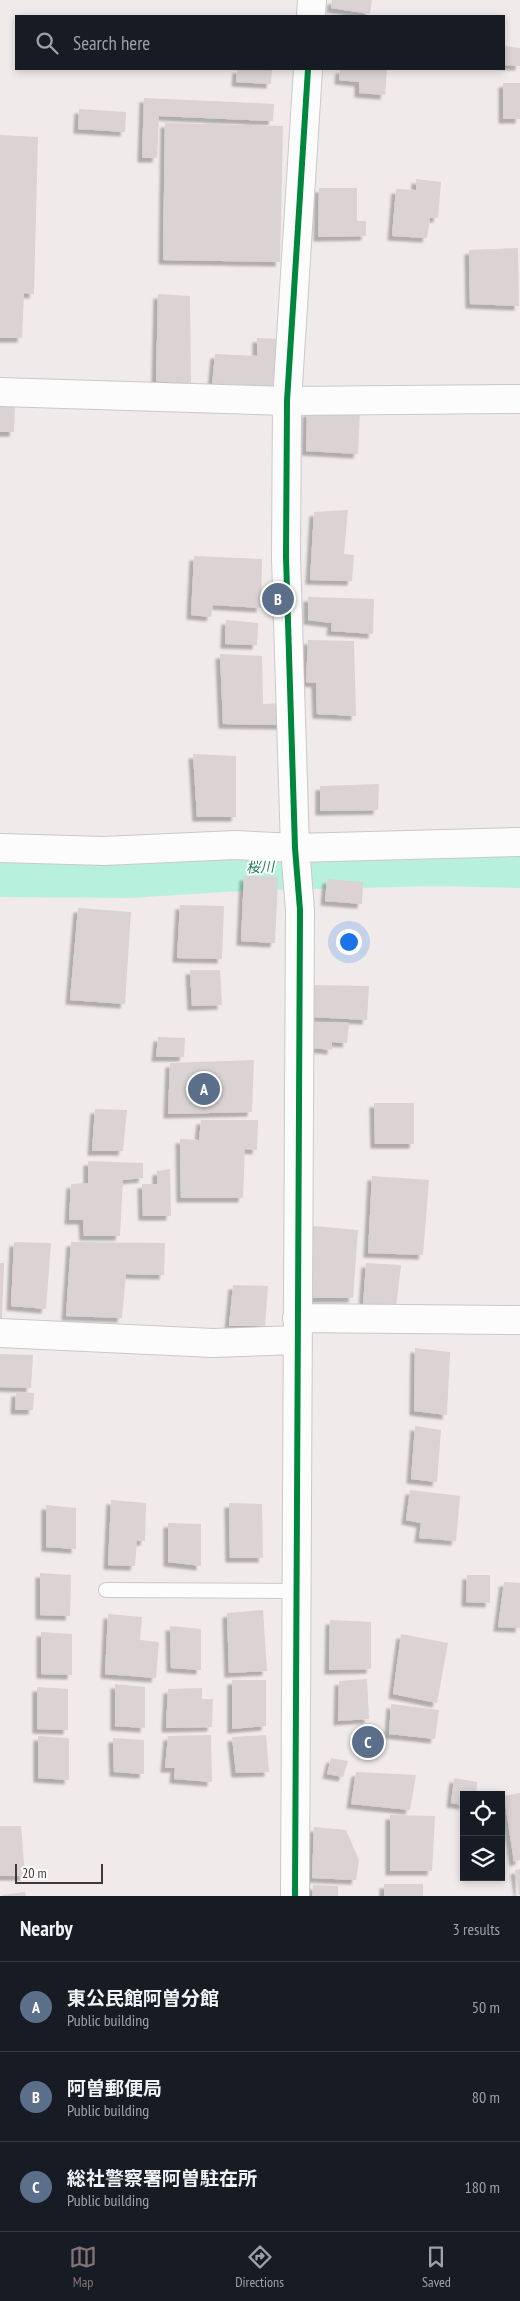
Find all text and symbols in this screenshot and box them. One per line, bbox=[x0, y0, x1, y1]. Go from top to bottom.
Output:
search box bbox=[15, 15, 505, 70]
icon: search bbox=[33, 29, 61, 57]
text: Search here bbox=[73, 31, 150, 55]
pin: B bbox=[262, 580, 294, 618]
water label: 桜川 bbox=[246, 857, 276, 876]
your location bbox=[336, 929, 362, 955]
pin: A bbox=[188, 1070, 220, 1108]
pin: C bbox=[352, 1723, 384, 1761]
map controls bbox=[460, 1791, 505, 1881]
button: locate bbox=[460, 1791, 505, 1836]
button: layers bbox=[460, 1836, 505, 1881]
scale bar bbox=[15, 1861, 102, 1884]
text: 20 m bbox=[22, 1864, 47, 1882]
text: Nearby bbox=[20, 1915, 73, 1942]
text: 3 results bbox=[453, 1919, 500, 1939]
text: 東公民館阿曽分館 bbox=[67, 1986, 219, 2010]
text: A bbox=[32, 1997, 40, 2017]
text: 50 m bbox=[472, 1997, 500, 2017]
text: Public building bbox=[67, 2010, 149, 2030]
text: 阿曽郵便局 bbox=[67, 2076, 162, 2100]
text: B bbox=[32, 2087, 40, 2107]
text: 80 m bbox=[472, 2087, 500, 2107]
text: Public building bbox=[67, 2100, 149, 2120]
text: 総社警察署阿曽駐在所 bbox=[67, 2166, 257, 2190]
text: C bbox=[32, 2177, 40, 2197]
text: 180 m bbox=[465, 2177, 500, 2197]
text: Public building bbox=[67, 2190, 149, 2210]
tab: Map bbox=[69, 2243, 97, 2291]
tab: Directions bbox=[235, 2243, 284, 2291]
tab: Saved bbox=[422, 2243, 451, 2291]

